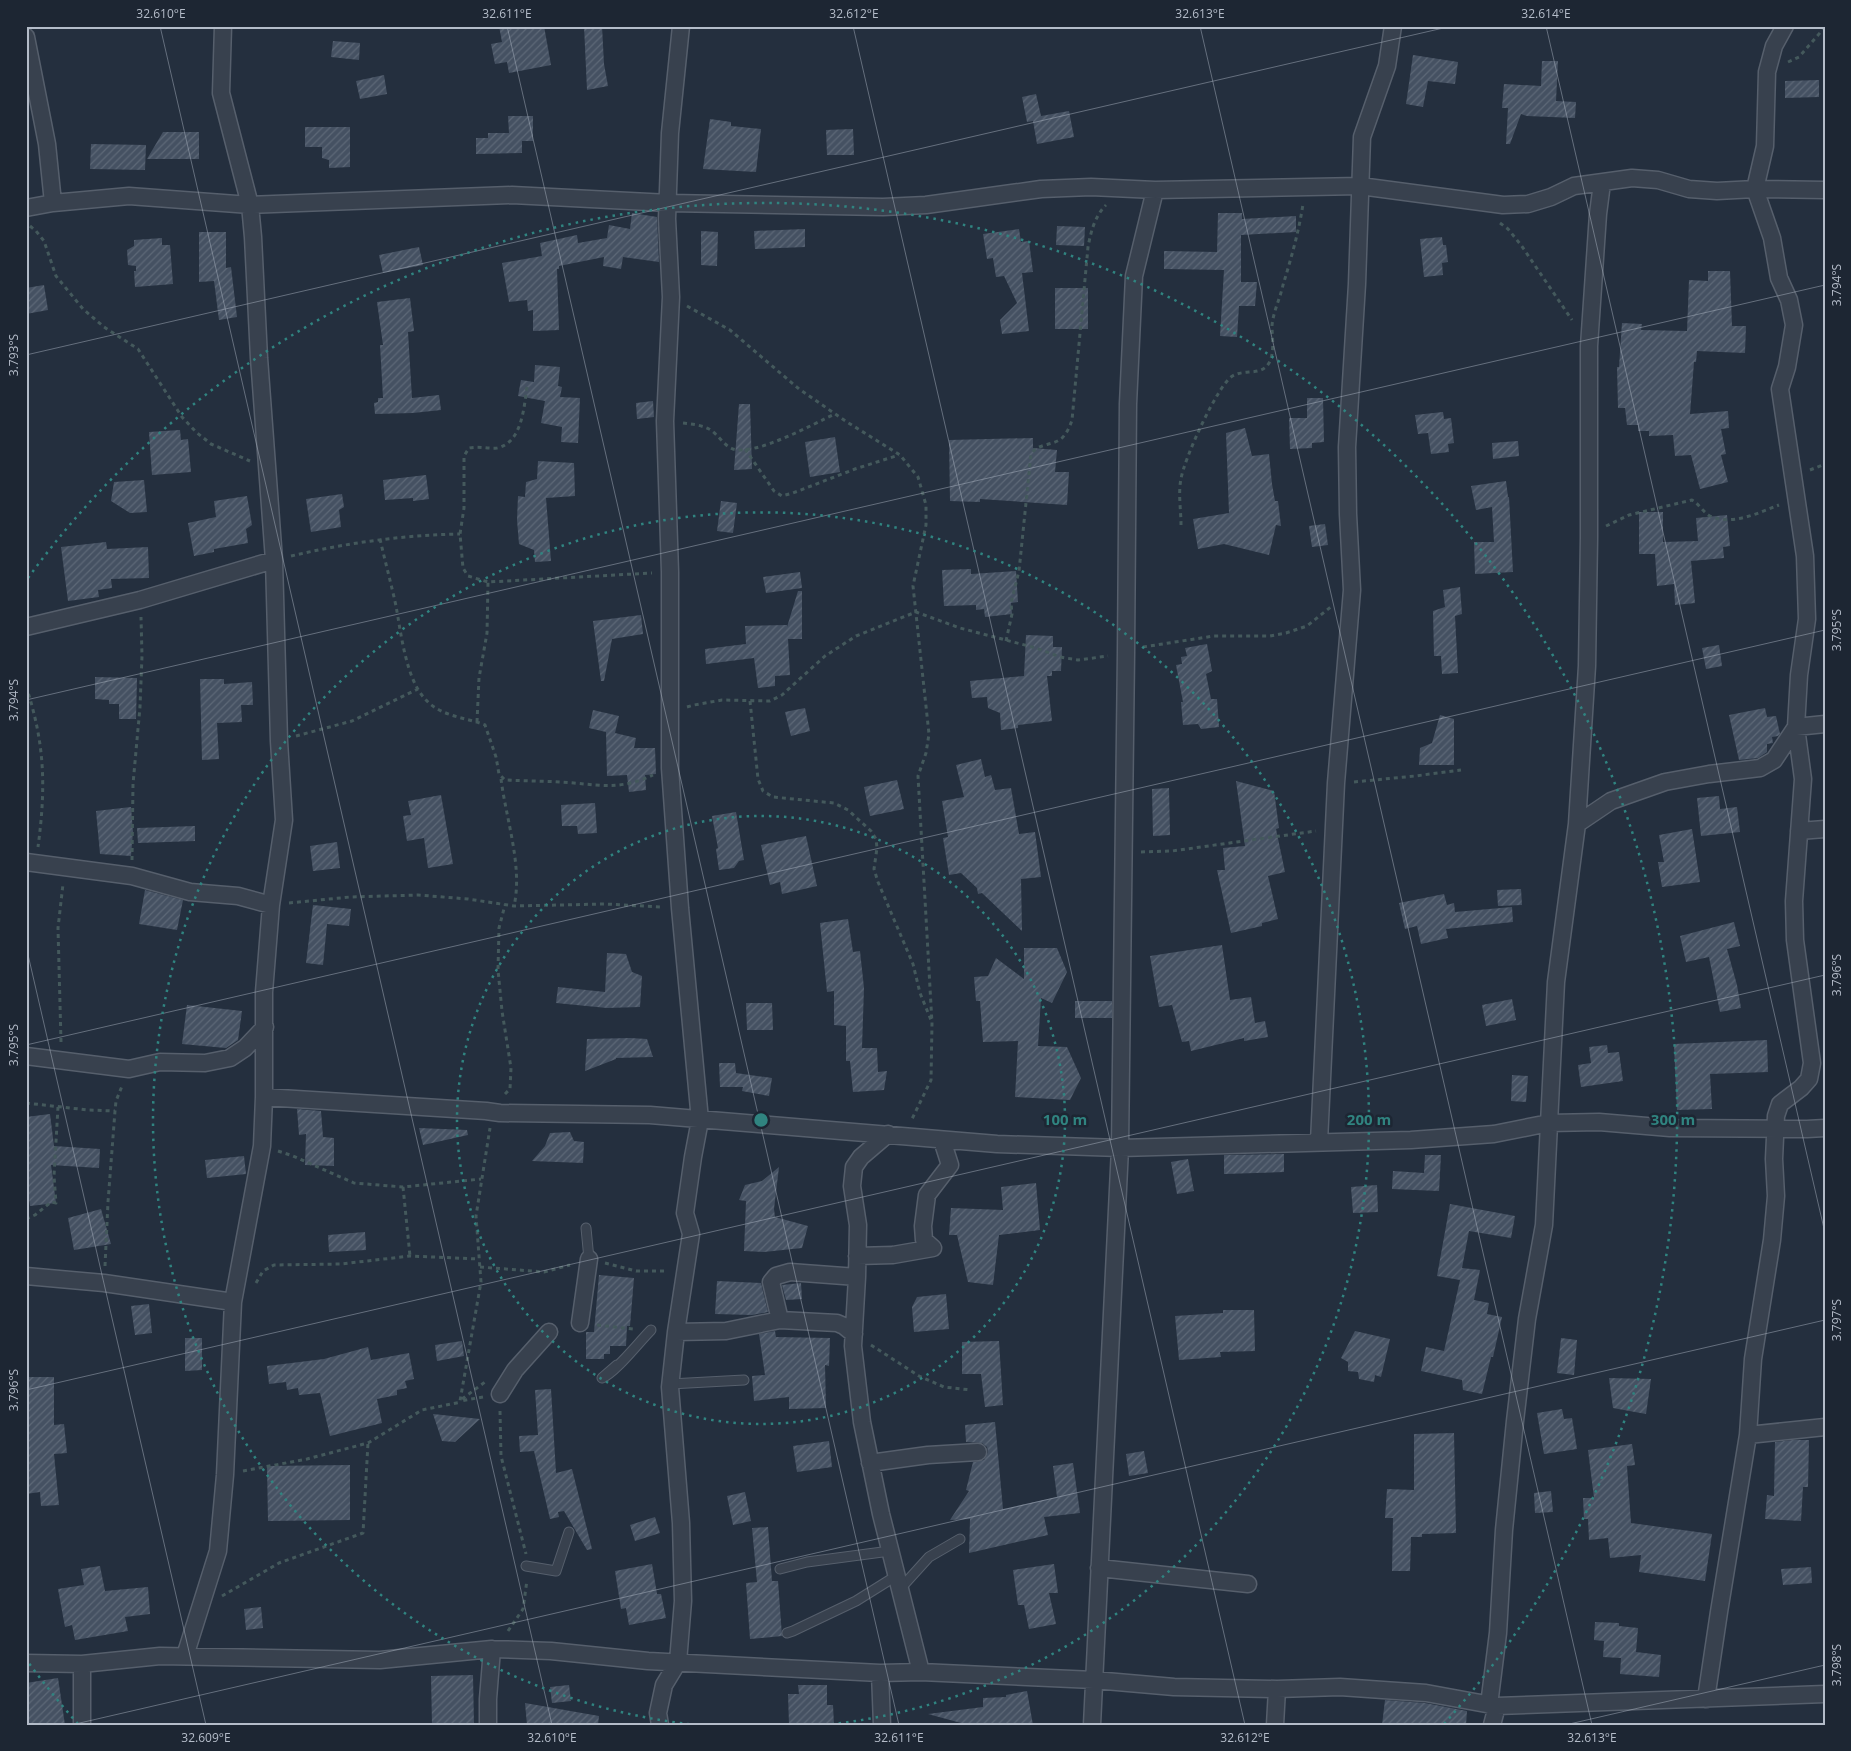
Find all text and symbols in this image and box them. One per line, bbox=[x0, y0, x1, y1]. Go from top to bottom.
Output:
text: 32.610°E bbox=[136, 5, 186, 22]
text: 32.611°E bbox=[482, 5, 532, 22]
text: 32.612°E bbox=[829, 5, 879, 22]
text: 32.613°E bbox=[1175, 5, 1225, 22]
text: 32.614°E bbox=[1521, 5, 1571, 22]
text: 3.794°S bbox=[1828, 264, 1845, 306]
text: 3.793°S bbox=[5, 334, 22, 376]
text: 3.795°S bbox=[1828, 609, 1845, 651]
text: 3.794°S bbox=[5, 679, 22, 721]
text: 3.796°S bbox=[1828, 954, 1845, 996]
text: 3.795°S bbox=[5, 1024, 22, 1066]
text: 100 m bbox=[1043, 1109, 1087, 1129]
text: 200 m bbox=[1347, 1109, 1391, 1129]
text: 300 m bbox=[1651, 1109, 1695, 1129]
centre of rings bbox=[752, 1111, 770, 1129]
text: 3.797°S bbox=[1828, 1299, 1845, 1341]
text: 3.796°S bbox=[5, 1369, 22, 1411]
text: 3.798°S bbox=[1828, 1644, 1845, 1686]
text: 32.609°E bbox=[181, 1729, 231, 1746]
text: 32.610°E bbox=[527, 1729, 577, 1746]
text: 32.611°E bbox=[874, 1729, 924, 1746]
text: 32.612°E bbox=[1220, 1729, 1270, 1746]
text: 32.613°E bbox=[1567, 1729, 1617, 1746]

